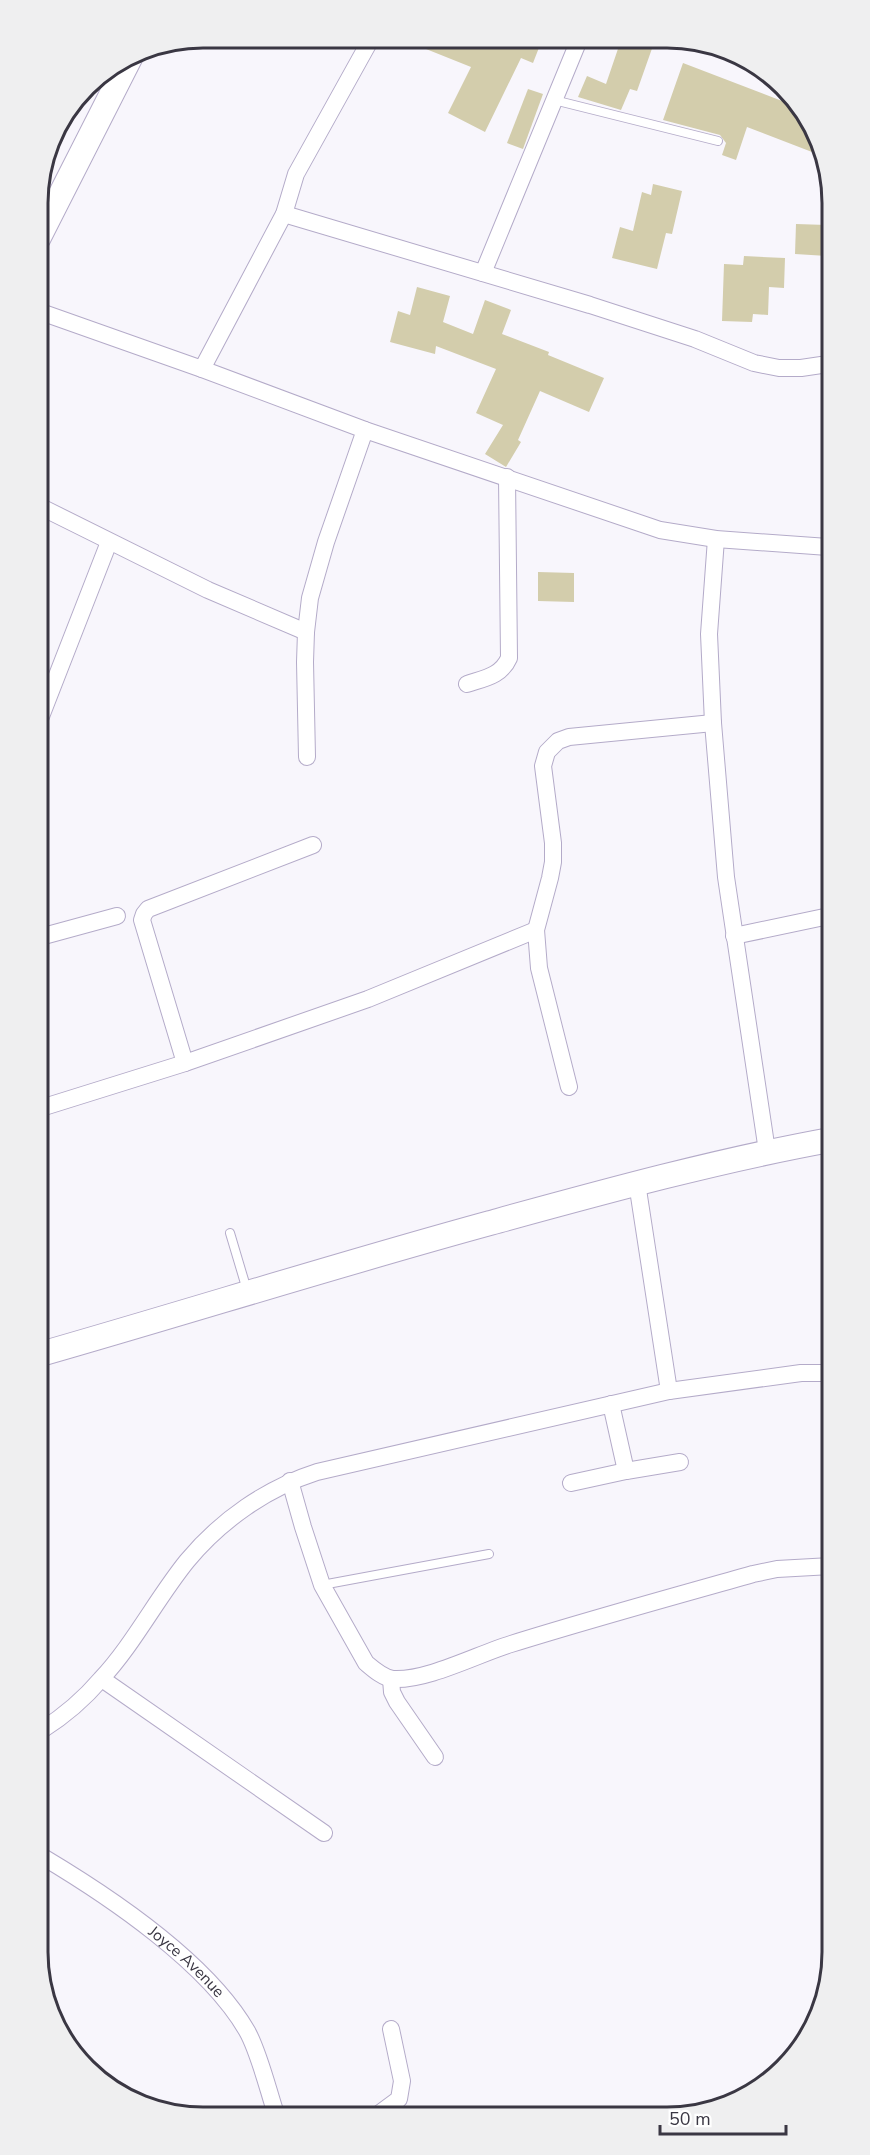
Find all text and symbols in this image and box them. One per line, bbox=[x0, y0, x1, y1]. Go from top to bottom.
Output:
street label: Joyce Avenue bbox=[143, 1920, 229, 2002]
scale bar bbox=[660, 2098, 786, 2136]
text: 50 m bbox=[669, 2107, 711, 2131]

